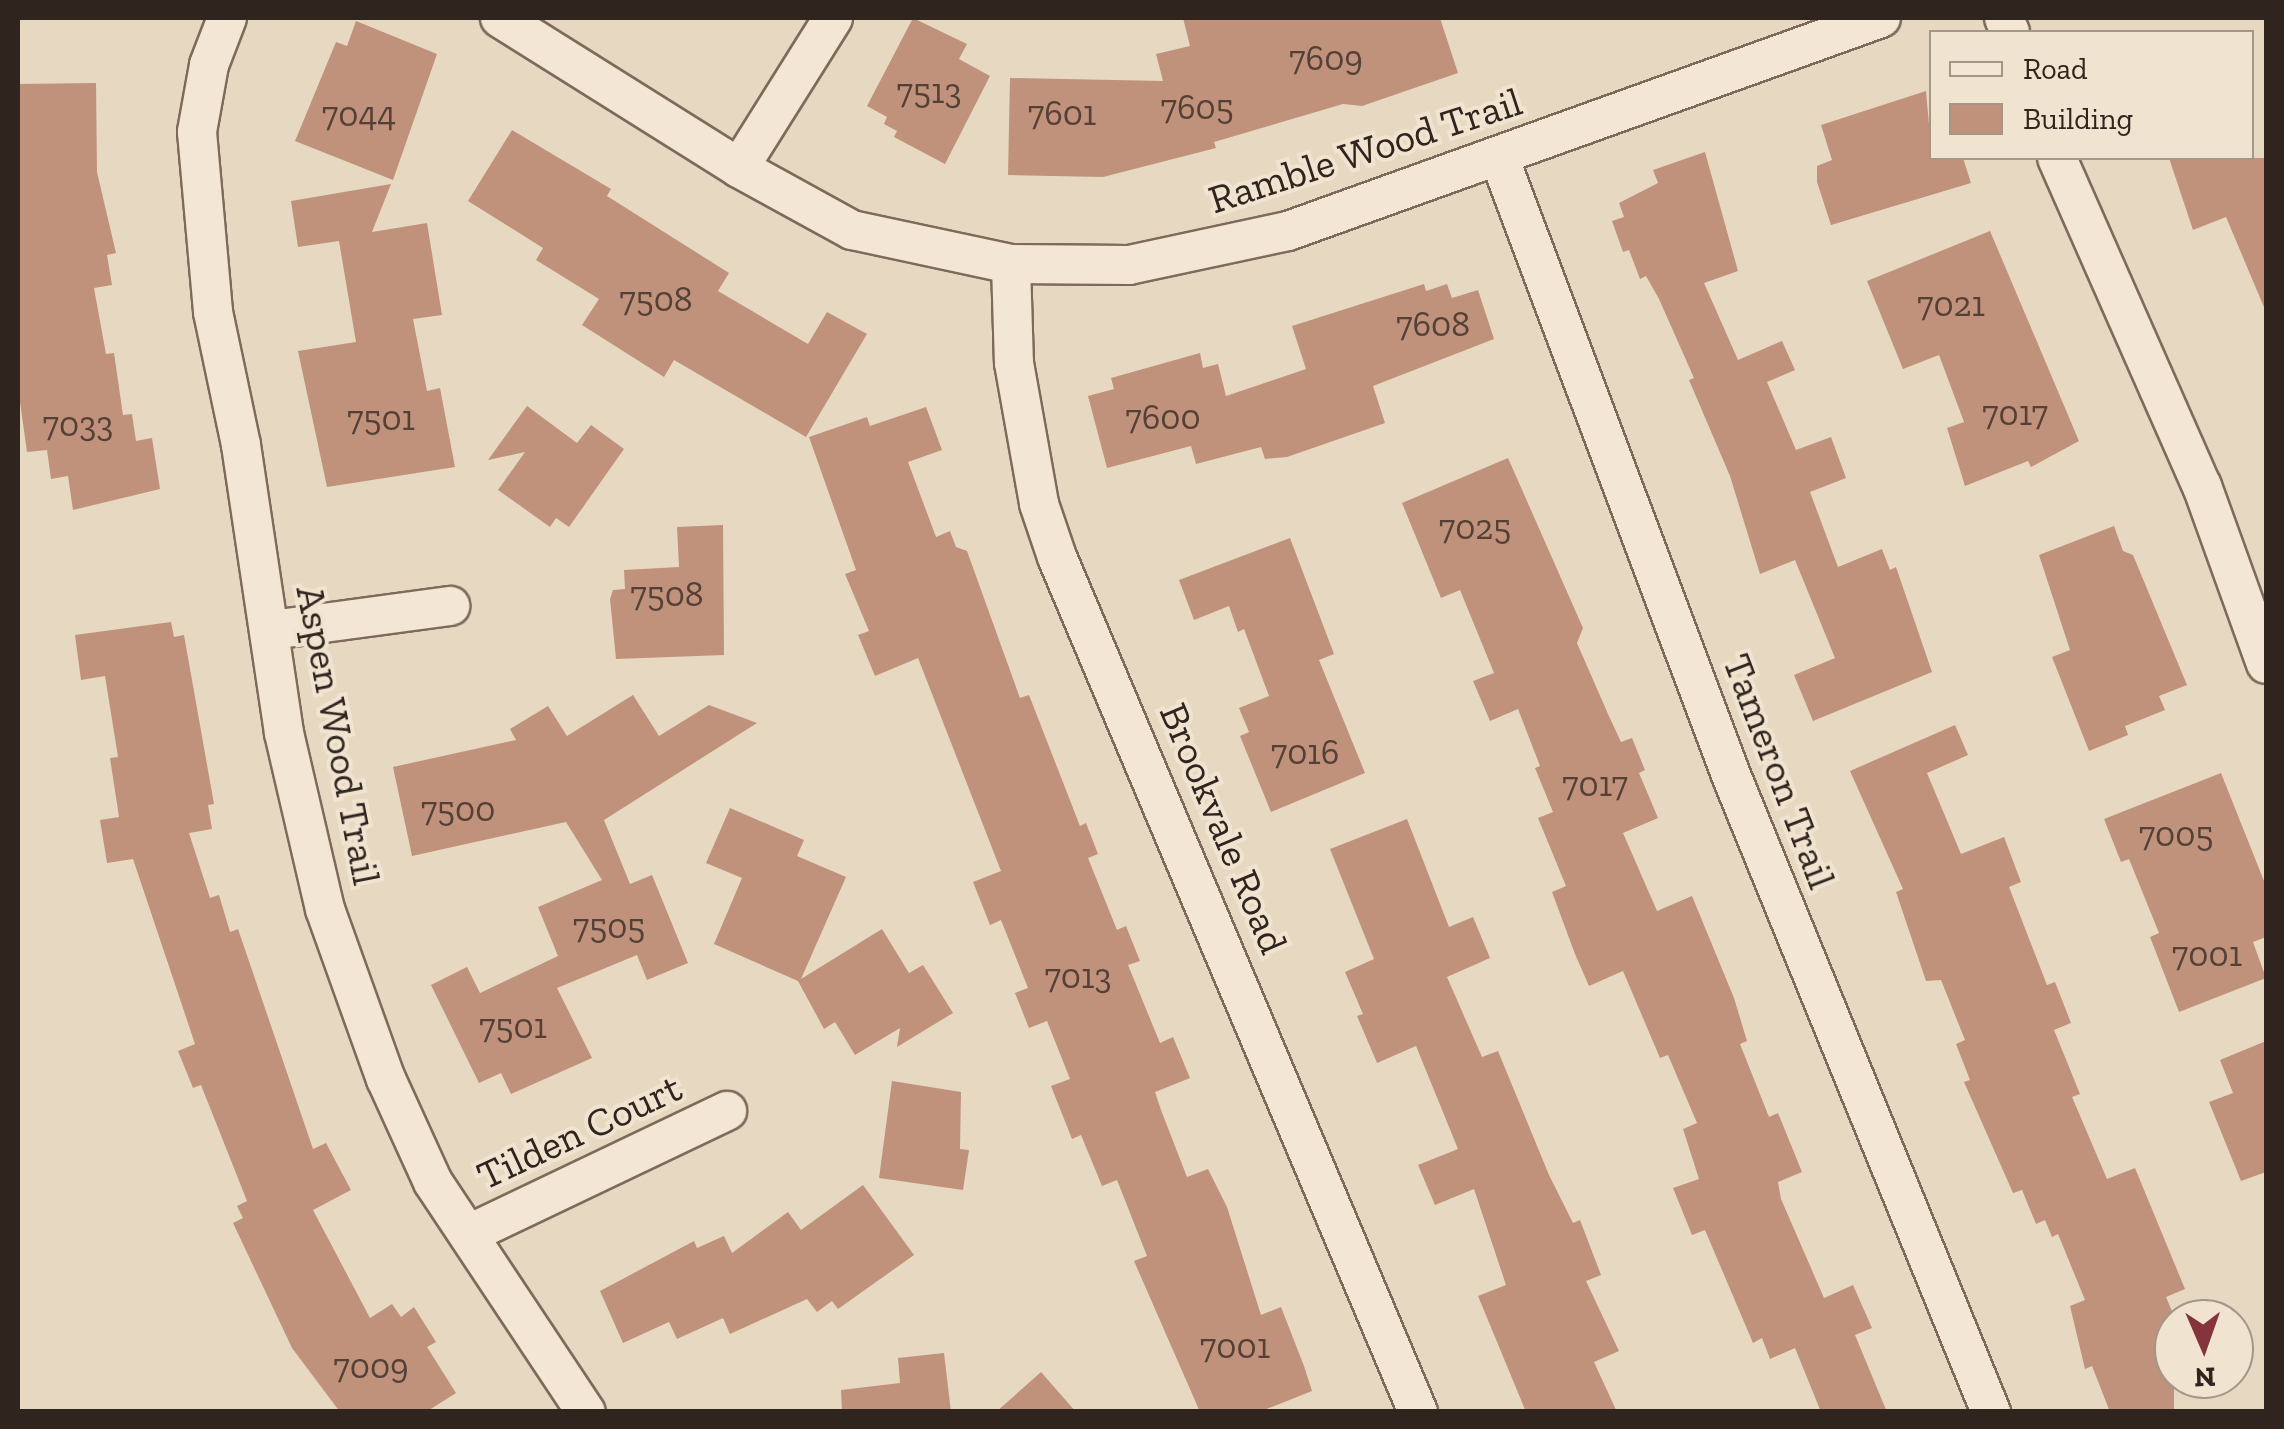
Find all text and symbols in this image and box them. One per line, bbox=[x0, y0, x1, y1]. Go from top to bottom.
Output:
legend bbox=[1929, 30, 2254, 160]
house number: 7609 bbox=[1289, 37, 1363, 79]
text: Road bbox=[2023, 51, 2088, 87]
house number: 7513 bbox=[897, 70, 961, 112]
street label: Ramble Wood Trail bbox=[1202, 76, 1528, 224]
house number: 7605 bbox=[1160, 86, 1234, 128]
house number: 7601 bbox=[1028, 92, 1096, 134]
house number: 7044 bbox=[322, 93, 396, 135]
text: Building bbox=[2023, 101, 2133, 137]
house number: 7508 bbox=[619, 278, 693, 320]
house number: 7021 bbox=[1917, 283, 1985, 325]
house number: 7608 bbox=[1396, 303, 1470, 345]
house number: 7017 bbox=[1982, 392, 2048, 434]
house number: 7600 bbox=[1125, 396, 1201, 438]
house number: 7501 bbox=[347, 397, 415, 439]
house number: 7033 bbox=[43, 403, 113, 445]
house number: 7025 bbox=[1439, 506, 1511, 548]
house number: 7508 bbox=[630, 573, 704, 615]
street label: Aspen Wood Trail bbox=[286, 580, 392, 890]
street label: Tameron Trail bbox=[1713, 647, 1847, 895]
street label: Brookvale Road bbox=[1150, 696, 1298, 960]
house number: 7016 bbox=[1271, 731, 1339, 773]
house number: 7017 bbox=[1562, 763, 1628, 805]
house number: 7500 bbox=[421, 788, 495, 830]
house number: 7005 bbox=[2139, 813, 2213, 855]
house number: 7505 bbox=[573, 905, 645, 947]
house number: 7001 bbox=[2172, 933, 2242, 975]
house number: 7013 bbox=[1044, 955, 1112, 997]
house number: 7501 bbox=[479, 1005, 547, 1047]
street label: Tilden Court bbox=[469, 1063, 689, 1199]
north arrow bbox=[2154, 1299, 2254, 1399]
house number: 7001 bbox=[1200, 1325, 1270, 1367]
house number: 7009 bbox=[333, 1345, 409, 1387]
text: N bbox=[2194, 1361, 2216, 1394]

